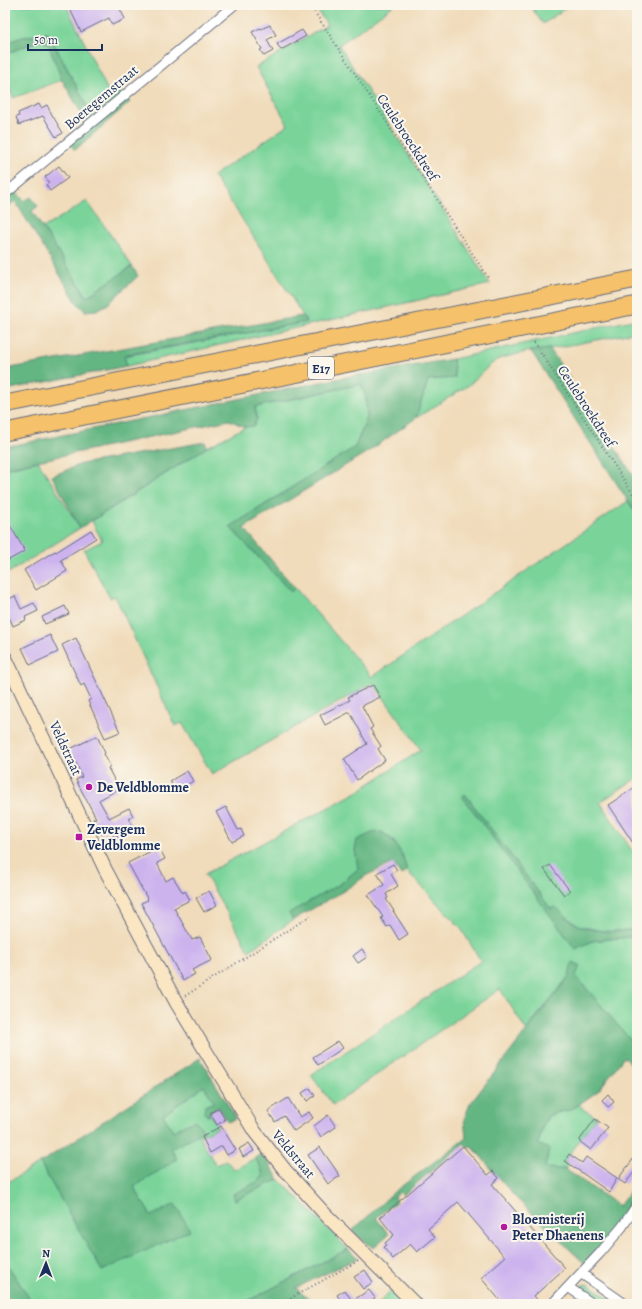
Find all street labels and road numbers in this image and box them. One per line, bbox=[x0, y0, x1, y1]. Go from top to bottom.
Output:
street label: Boeregemstraat bbox=[60, 61, 143, 134]
street label: Ceulebroeckdreef bbox=[372, 90, 444, 186]
road number: E17 bbox=[308, 357, 334, 379]
street label: Ceulebroekdreef bbox=[553, 362, 621, 453]
street label: Veldstraat bbox=[44, 717, 87, 779]
street label: Veldstraat bbox=[267, 1125, 320, 1183]

